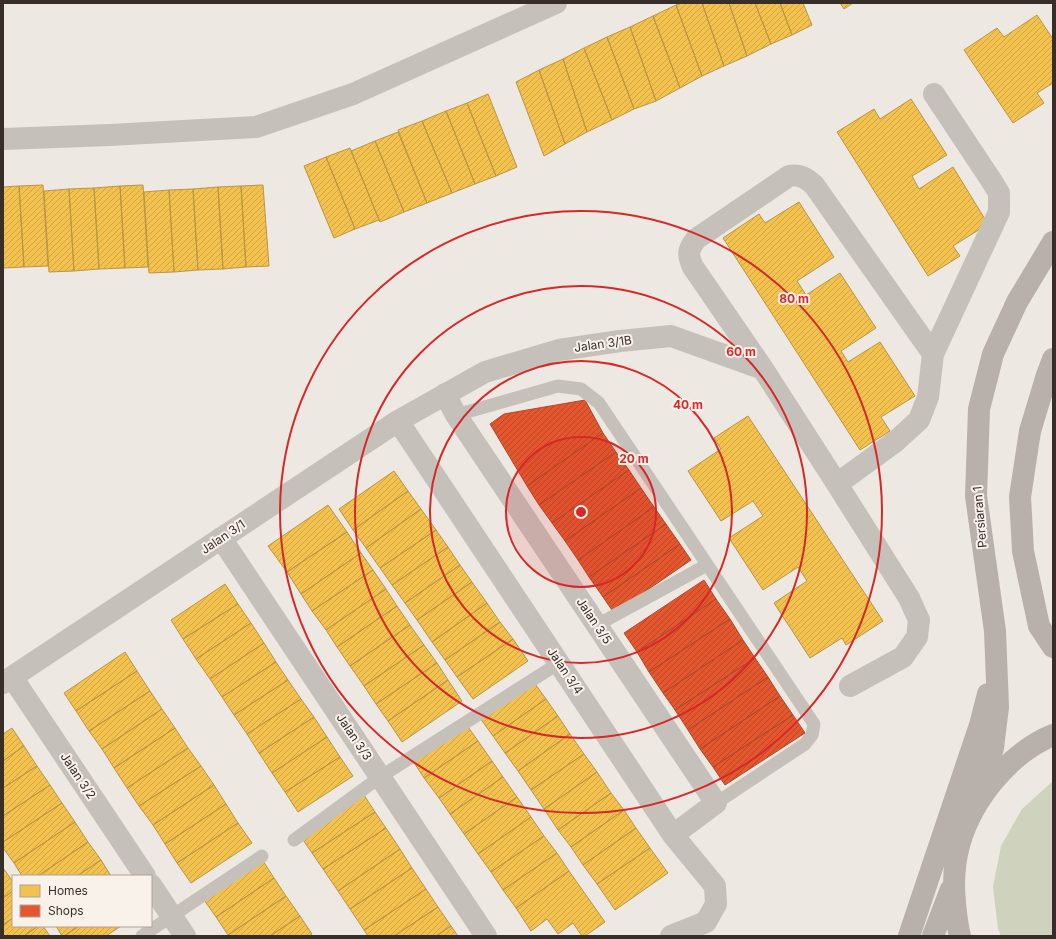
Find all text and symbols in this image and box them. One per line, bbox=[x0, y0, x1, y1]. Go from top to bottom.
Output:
text: 80 m bbox=[779, 291, 809, 306]
street label: Jalan 3/1B bbox=[573, 332, 633, 355]
text: 60 m bbox=[726, 344, 756, 359]
text: 40 m bbox=[673, 397, 703, 412]
text: 20 m bbox=[619, 451, 649, 466]
street label: Persiaran 1 bbox=[969, 486, 990, 548]
centre of rings bbox=[574, 505, 588, 519]
street label: Jalan 3/1 bbox=[198, 516, 248, 557]
street label: Jalan 3/5 bbox=[573, 595, 615, 647]
street label: Jalan 3/4 bbox=[544, 644, 587, 697]
street label: Jalan 3/3 bbox=[333, 711, 375, 763]
street label: Jalan 3/2 bbox=[57, 750, 99, 802]
legend bbox=[12, 875, 152, 927]
text: Homes bbox=[48, 883, 88, 898]
text: Shops bbox=[48, 903, 84, 918]

